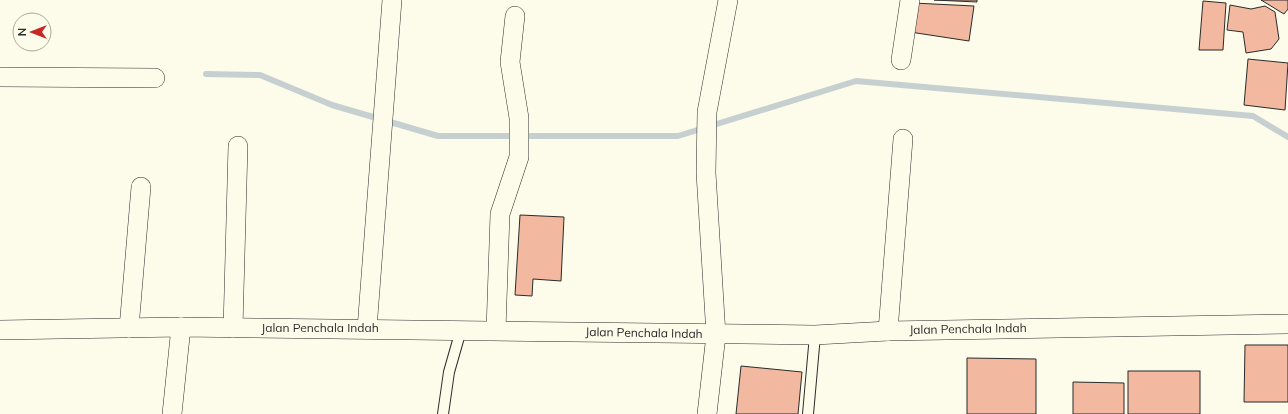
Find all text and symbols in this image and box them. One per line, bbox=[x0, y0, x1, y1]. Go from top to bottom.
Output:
north arrow bbox=[12, 12, 52, 52]
text: N bbox=[15, 28, 29, 36]
street label: Jalan Penchala Indah bbox=[261, 320, 379, 335]
street label: Jalan Penchala Indah bbox=[909, 320, 1027, 337]
street label: Jalan Penchala Indah bbox=[585, 324, 703, 341]

